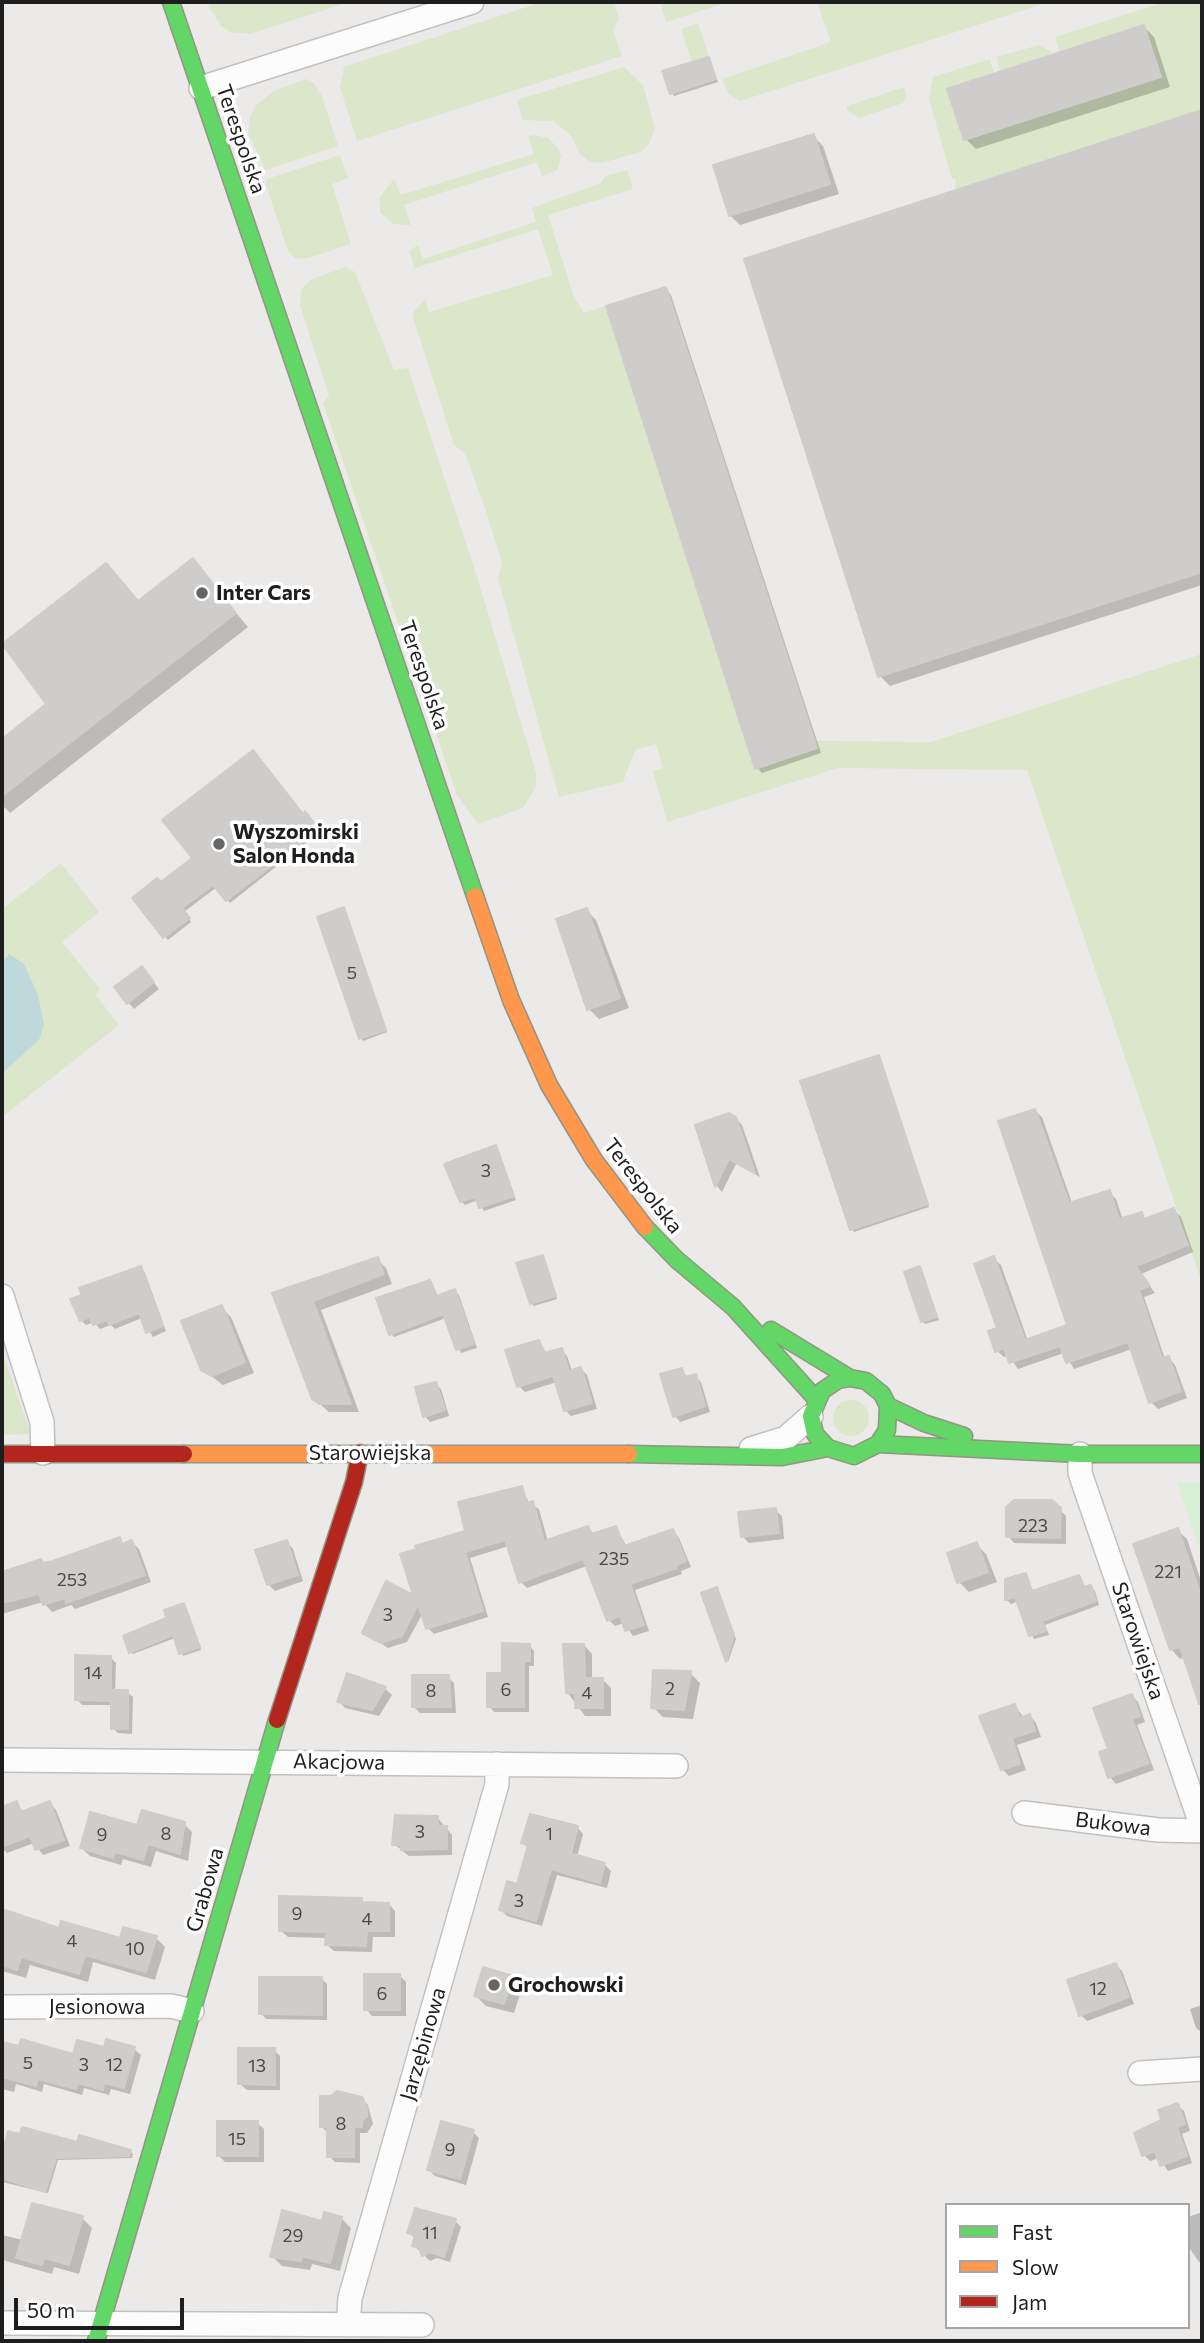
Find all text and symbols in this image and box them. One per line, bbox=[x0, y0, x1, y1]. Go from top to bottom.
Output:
street label: Terespolska bbox=[211, 81, 271, 197]
place label: Inter Cars bbox=[216, 580, 311, 606]
marker: Inter Cars bbox=[194, 585, 210, 601]
street label: Terespolska bbox=[394, 617, 454, 733]
place label: Wyszomirski Salon Honda bbox=[233, 819, 359, 869]
marker: Wyszomirski Salon Honda bbox=[211, 836, 227, 852]
house number: 5 bbox=[347, 962, 357, 984]
street label: Terespolska bbox=[598, 1133, 688, 1239]
house number: 3 bbox=[481, 1160, 491, 1182]
street label: Starowiejska bbox=[309, 1440, 431, 1466]
house number: 223 bbox=[1018, 1515, 1048, 1537]
house number: 235 bbox=[599, 1548, 629, 1570]
house number: 221 bbox=[1154, 1561, 1182, 1583]
house number: 253 bbox=[57, 1569, 87, 1591]
street label: Starowiejska bbox=[1106, 1579, 1170, 1703]
house number: 3 bbox=[383, 1604, 393, 1626]
house number: 14 bbox=[84, 1662, 102, 1684]
house number: 2 bbox=[665, 1678, 675, 1700]
house number: 6 bbox=[501, 1679, 511, 1701]
house number: 8 bbox=[426, 1680, 436, 1702]
house number: 4 bbox=[582, 1682, 592, 1704]
street label: Akacjowa bbox=[293, 1749, 385, 1775]
street label: Bukowa bbox=[1074, 1807, 1152, 1841]
house number: 3 bbox=[415, 1821, 425, 1843]
house number: 8 bbox=[161, 1823, 171, 1845]
house number: 1 bbox=[545, 1823, 553, 1845]
house number: 9 bbox=[97, 1824, 107, 1846]
street label: Grabowa bbox=[181, 1845, 229, 1935]
house number: 3 bbox=[514, 1890, 524, 1912]
house number: 9 bbox=[292, 1903, 302, 1925]
house number: 4 bbox=[362, 1908, 372, 1930]
house number: 4 bbox=[67, 1930, 77, 1952]
house number: 10 bbox=[125, 1938, 145, 1960]
place label: Grochowski bbox=[508, 1972, 624, 1998]
marker: Grochowski bbox=[486, 1977, 502, 1993]
house number: 12 bbox=[1089, 1978, 1107, 2000]
house number: 6 bbox=[377, 1983, 387, 2005]
street label: Jarzębinowa bbox=[395, 1984, 451, 2104]
street label: Jesionowa bbox=[49, 1994, 145, 2020]
house number: 5 bbox=[23, 2052, 33, 2074]
house number: 3 bbox=[79, 2054, 89, 2076]
house number: 12 bbox=[105, 2054, 123, 2076]
house number: 13 bbox=[248, 2055, 266, 2077]
house number: 8 bbox=[336, 2113, 346, 2135]
house number: 15 bbox=[228, 2128, 246, 2150]
house number: 9 bbox=[445, 2139, 455, 2161]
legend bbox=[945, 2203, 1190, 2329]
text: Fast bbox=[1012, 2219, 1053, 2244]
house number: 11 bbox=[422, 2222, 438, 2244]
house number: 29 bbox=[283, 2225, 303, 2247]
text: Slow bbox=[1012, 2254, 1059, 2279]
scale bar bbox=[18, 2284, 187, 2328]
text: Jam bbox=[1012, 2289, 1047, 2314]
text: 50 m bbox=[27, 2297, 75, 2322]

